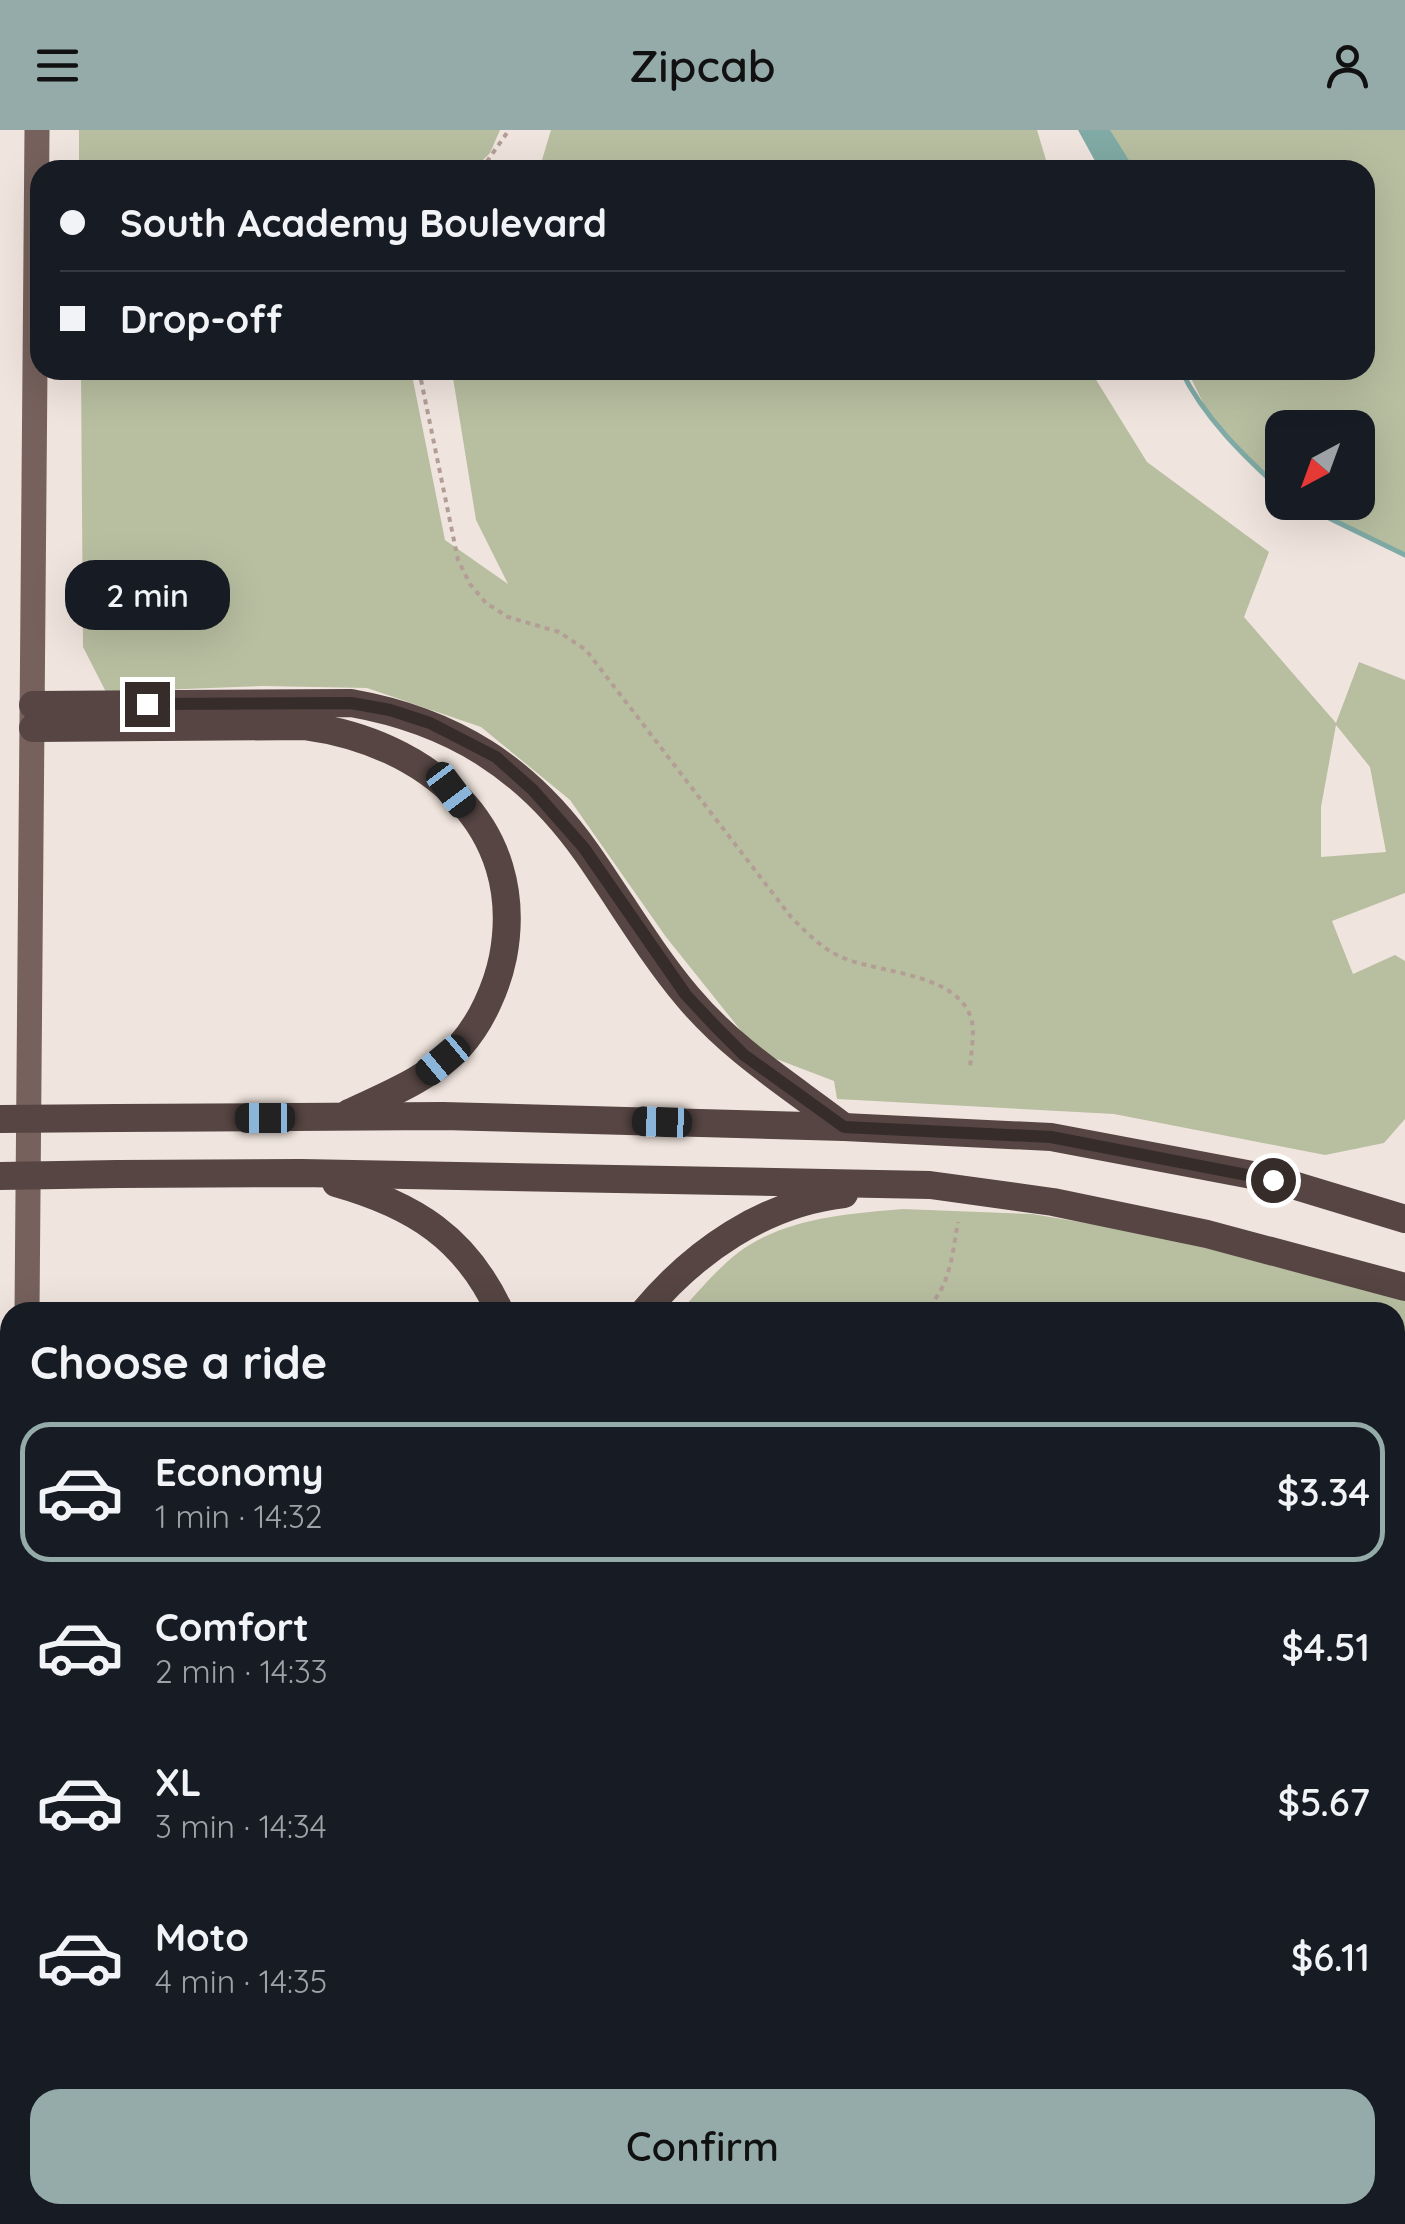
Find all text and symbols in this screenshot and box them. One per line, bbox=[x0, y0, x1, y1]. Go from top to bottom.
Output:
text: Zipcab bbox=[629, 37, 776, 93]
icon: menu bbox=[30, 38, 85, 93]
icon: person bbox=[1320, 38, 1375, 93]
text: South Academy Boulevard bbox=[120, 199, 607, 247]
text: Drop-off bbox=[120, 295, 282, 343]
north arrow bbox=[1265, 410, 1375, 520]
map controls bbox=[1265, 410, 1375, 520]
callout: 2 min bbox=[64, 559, 230, 629]
text: 2 min bbox=[106, 575, 189, 615]
route end bbox=[125, 682, 170, 727]
car bbox=[421, 757, 481, 823]
car bbox=[410, 1029, 476, 1091]
car bbox=[235, 1103, 295, 1133]
car bbox=[631, 1106, 693, 1138]
route start bbox=[1251, 1158, 1296, 1203]
text: Choose a ride bbox=[30, 1334, 327, 1390]
icon: car bbox=[35, 1447, 125, 1537]
text: Economy bbox=[155, 1448, 324, 1496]
text: $3.34 bbox=[1277, 1468, 1370, 1516]
text: 1 min · 14:32 bbox=[155, 1496, 323, 1536]
icon: car bbox=[35, 1602, 125, 1692]
text: Comfort bbox=[155, 1603, 309, 1651]
text: $4.51 bbox=[1282, 1623, 1370, 1671]
text: 2 min · 14:33 bbox=[155, 1651, 327, 1691]
icon: car bbox=[35, 1757, 125, 1847]
text: XL bbox=[155, 1758, 201, 1806]
text: $5.67 bbox=[1278, 1778, 1370, 1826]
text: 3 min · 14:34 bbox=[155, 1806, 327, 1846]
icon: car bbox=[35, 1912, 125, 2002]
text: Moto bbox=[155, 1913, 249, 1961]
text: $6.11 bbox=[1291, 1933, 1370, 1981]
text: 4 min · 14:35 bbox=[155, 1961, 327, 2001]
button: Confirm bbox=[30, 2089, 1375, 2204]

